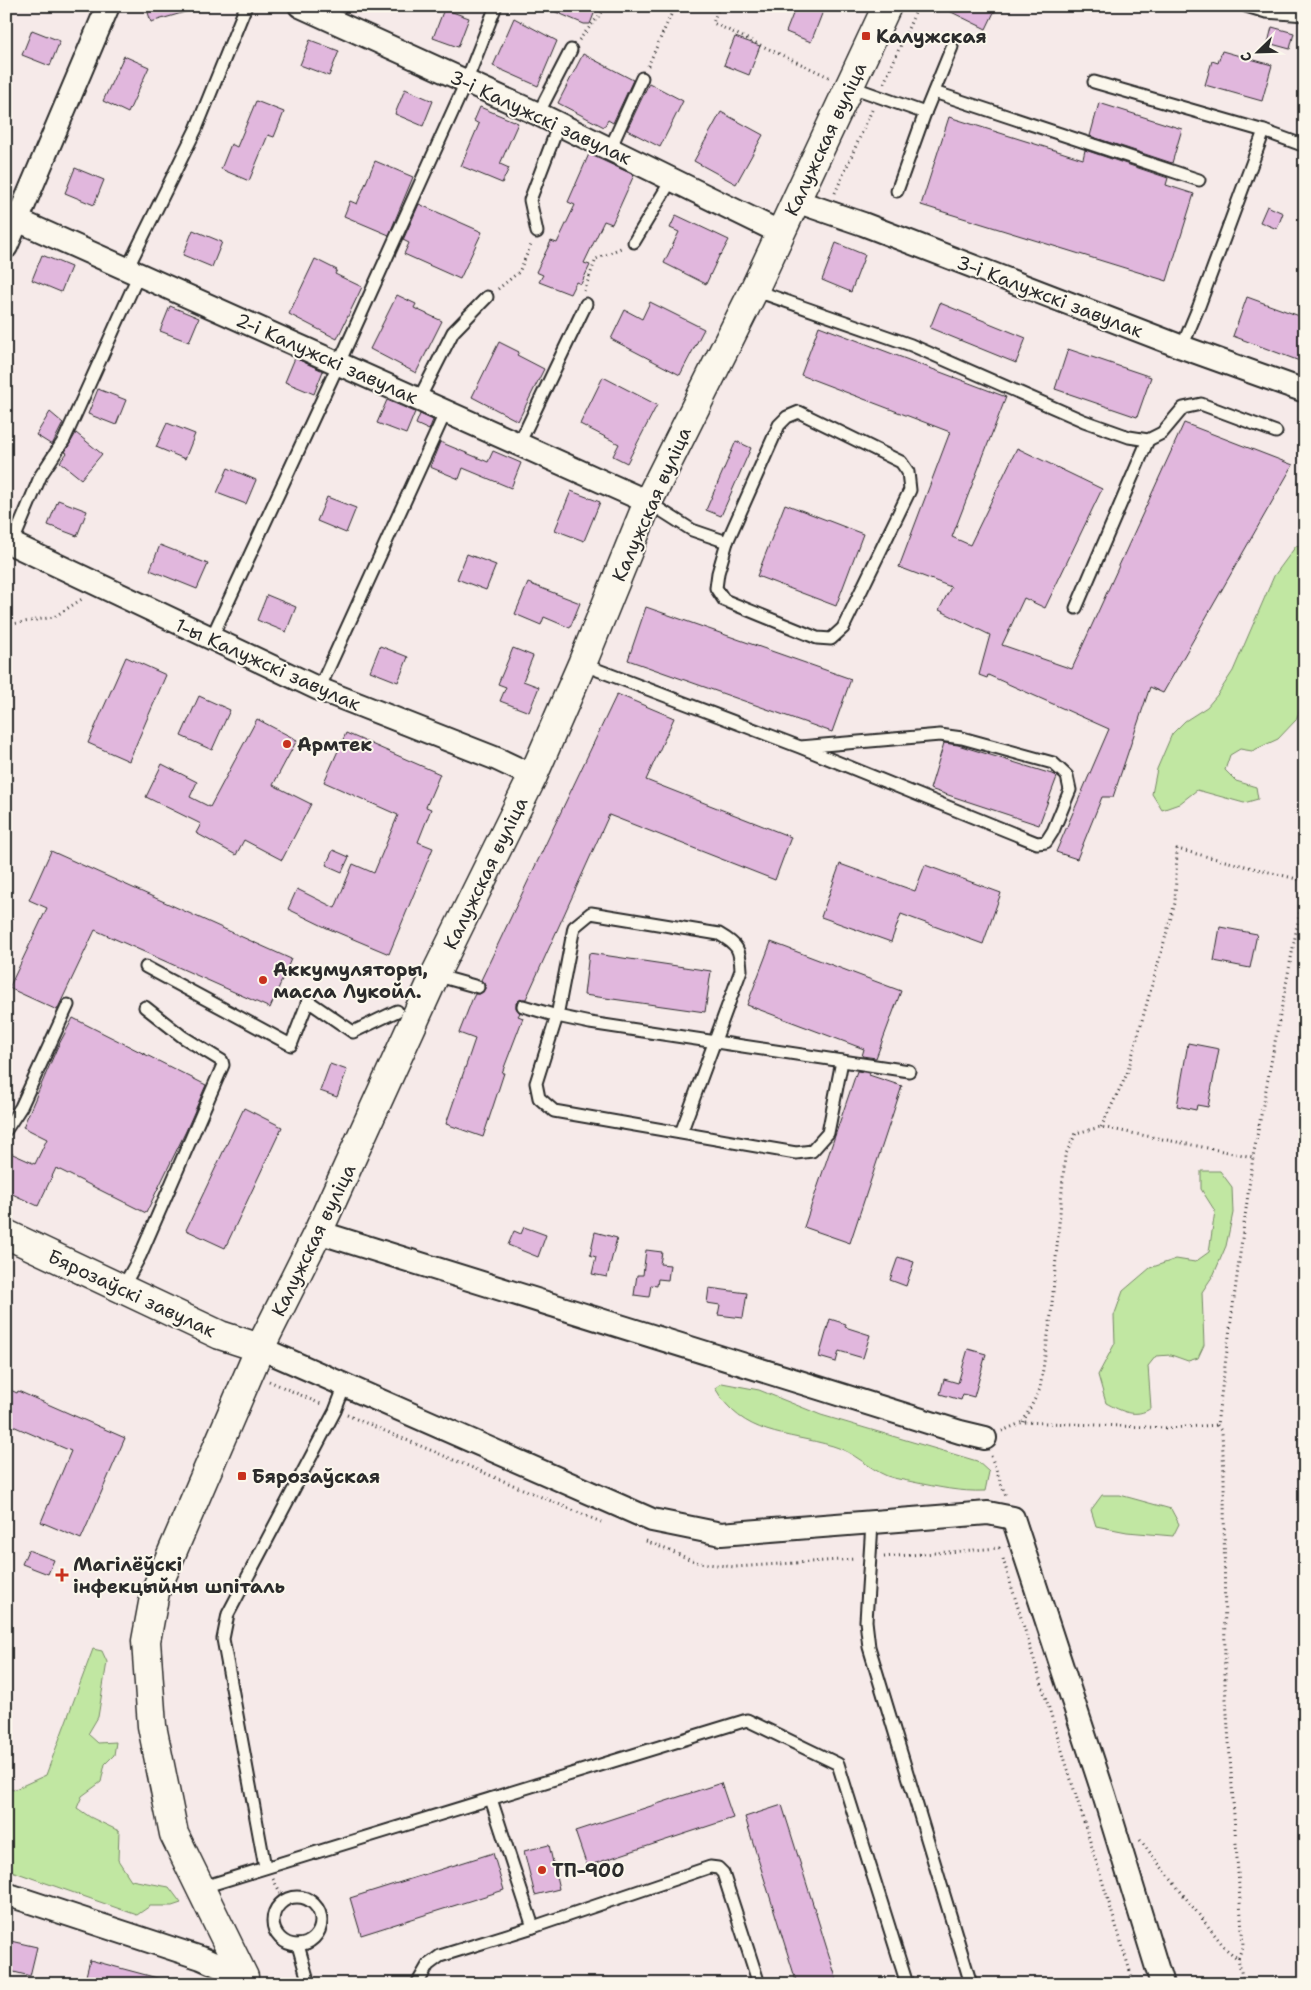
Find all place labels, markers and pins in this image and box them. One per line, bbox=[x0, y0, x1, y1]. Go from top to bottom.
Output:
place label: Калужская bbox=[876, 24, 987, 49]
marker: Калужская bbox=[860, 30, 872, 42]
place label: Армтек bbox=[297, 732, 372, 757]
marker: Армтек bbox=[281, 738, 293, 750]
place label: Аккумуляторы, масла Лукойл. bbox=[273, 957, 428, 1004]
marker: Аккумуляторы, масла Лукойл. bbox=[257, 974, 269, 986]
place label: Бярозаўская bbox=[252, 1464, 380, 1489]
marker: Бярозаўская bbox=[236, 1470, 248, 1482]
place label: Магілёўскі інфекцыйны шпіталь bbox=[73, 1552, 285, 1599]
marker: Магілёўскі інфекцыйны шпіталь bbox=[55, 1568, 69, 1582]
place label: ТП-900 bbox=[552, 1858, 624, 1883]
marker: ТП-900 bbox=[536, 1864, 548, 1876]

